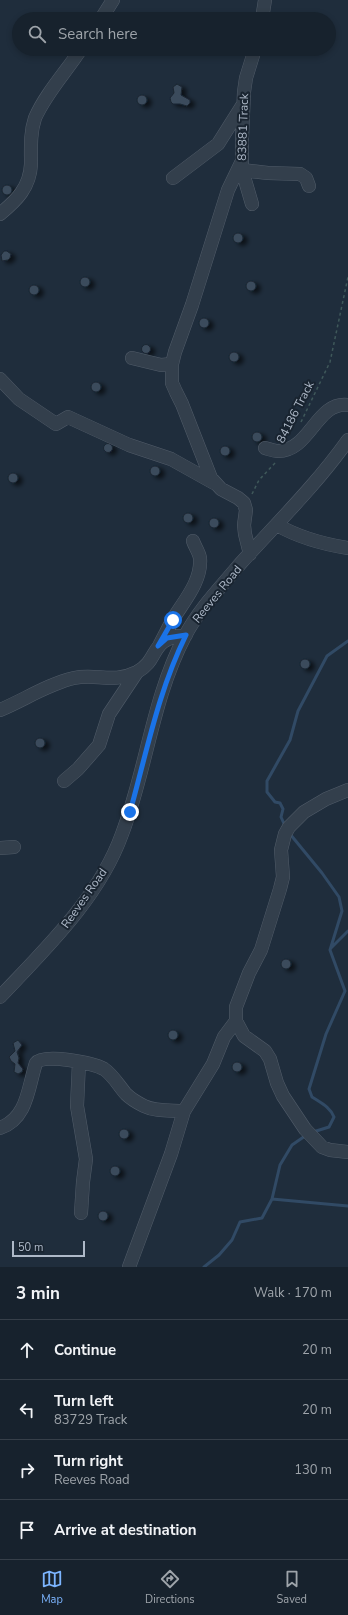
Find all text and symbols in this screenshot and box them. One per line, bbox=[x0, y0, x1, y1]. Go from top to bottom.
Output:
search box bbox=[12, 12, 336, 56]
icon: search bbox=[26, 23, 48, 45]
text: Search here bbox=[58, 24, 138, 44]
street label: 83881 Track bbox=[234, 92, 252, 161]
street label: 84186 Track bbox=[273, 377, 318, 446]
street label: Reeves Road bbox=[189, 562, 245, 626]
route start bbox=[164, 611, 182, 629]
route end bbox=[121, 803, 139, 821]
street label: Reeves Road bbox=[57, 865, 111, 931]
scale bar bbox=[12, 1239, 85, 1258]
text: 50 m bbox=[18, 1240, 43, 1255]
text: 3 min bbox=[16, 1282, 60, 1305]
text: Walk · 170 m bbox=[254, 1284, 332, 1302]
icon: ahead bbox=[16, 1339, 38, 1361]
text: Continue bbox=[54, 1340, 116, 1360]
text: 20 m bbox=[302, 1341, 332, 1359]
text: Turn left bbox=[54, 1391, 113, 1411]
icon: left bbox=[16, 1399, 38, 1421]
text: 20 m bbox=[302, 1401, 332, 1419]
text: 83729 Track bbox=[54, 1411, 127, 1429]
text: Turn right bbox=[54, 1451, 123, 1471]
icon: right bbox=[16, 1459, 38, 1481]
text: 130 m bbox=[294, 1461, 332, 1479]
text: Reeves Road bbox=[54, 1471, 130, 1489]
icon: arrive bbox=[16, 1519, 38, 1541]
text: Arrive at destination bbox=[54, 1520, 197, 1540]
tab: Map bbox=[41, 1568, 63, 1607]
tab: Directions bbox=[145, 1568, 195, 1607]
tab: Saved bbox=[277, 1568, 307, 1607]

